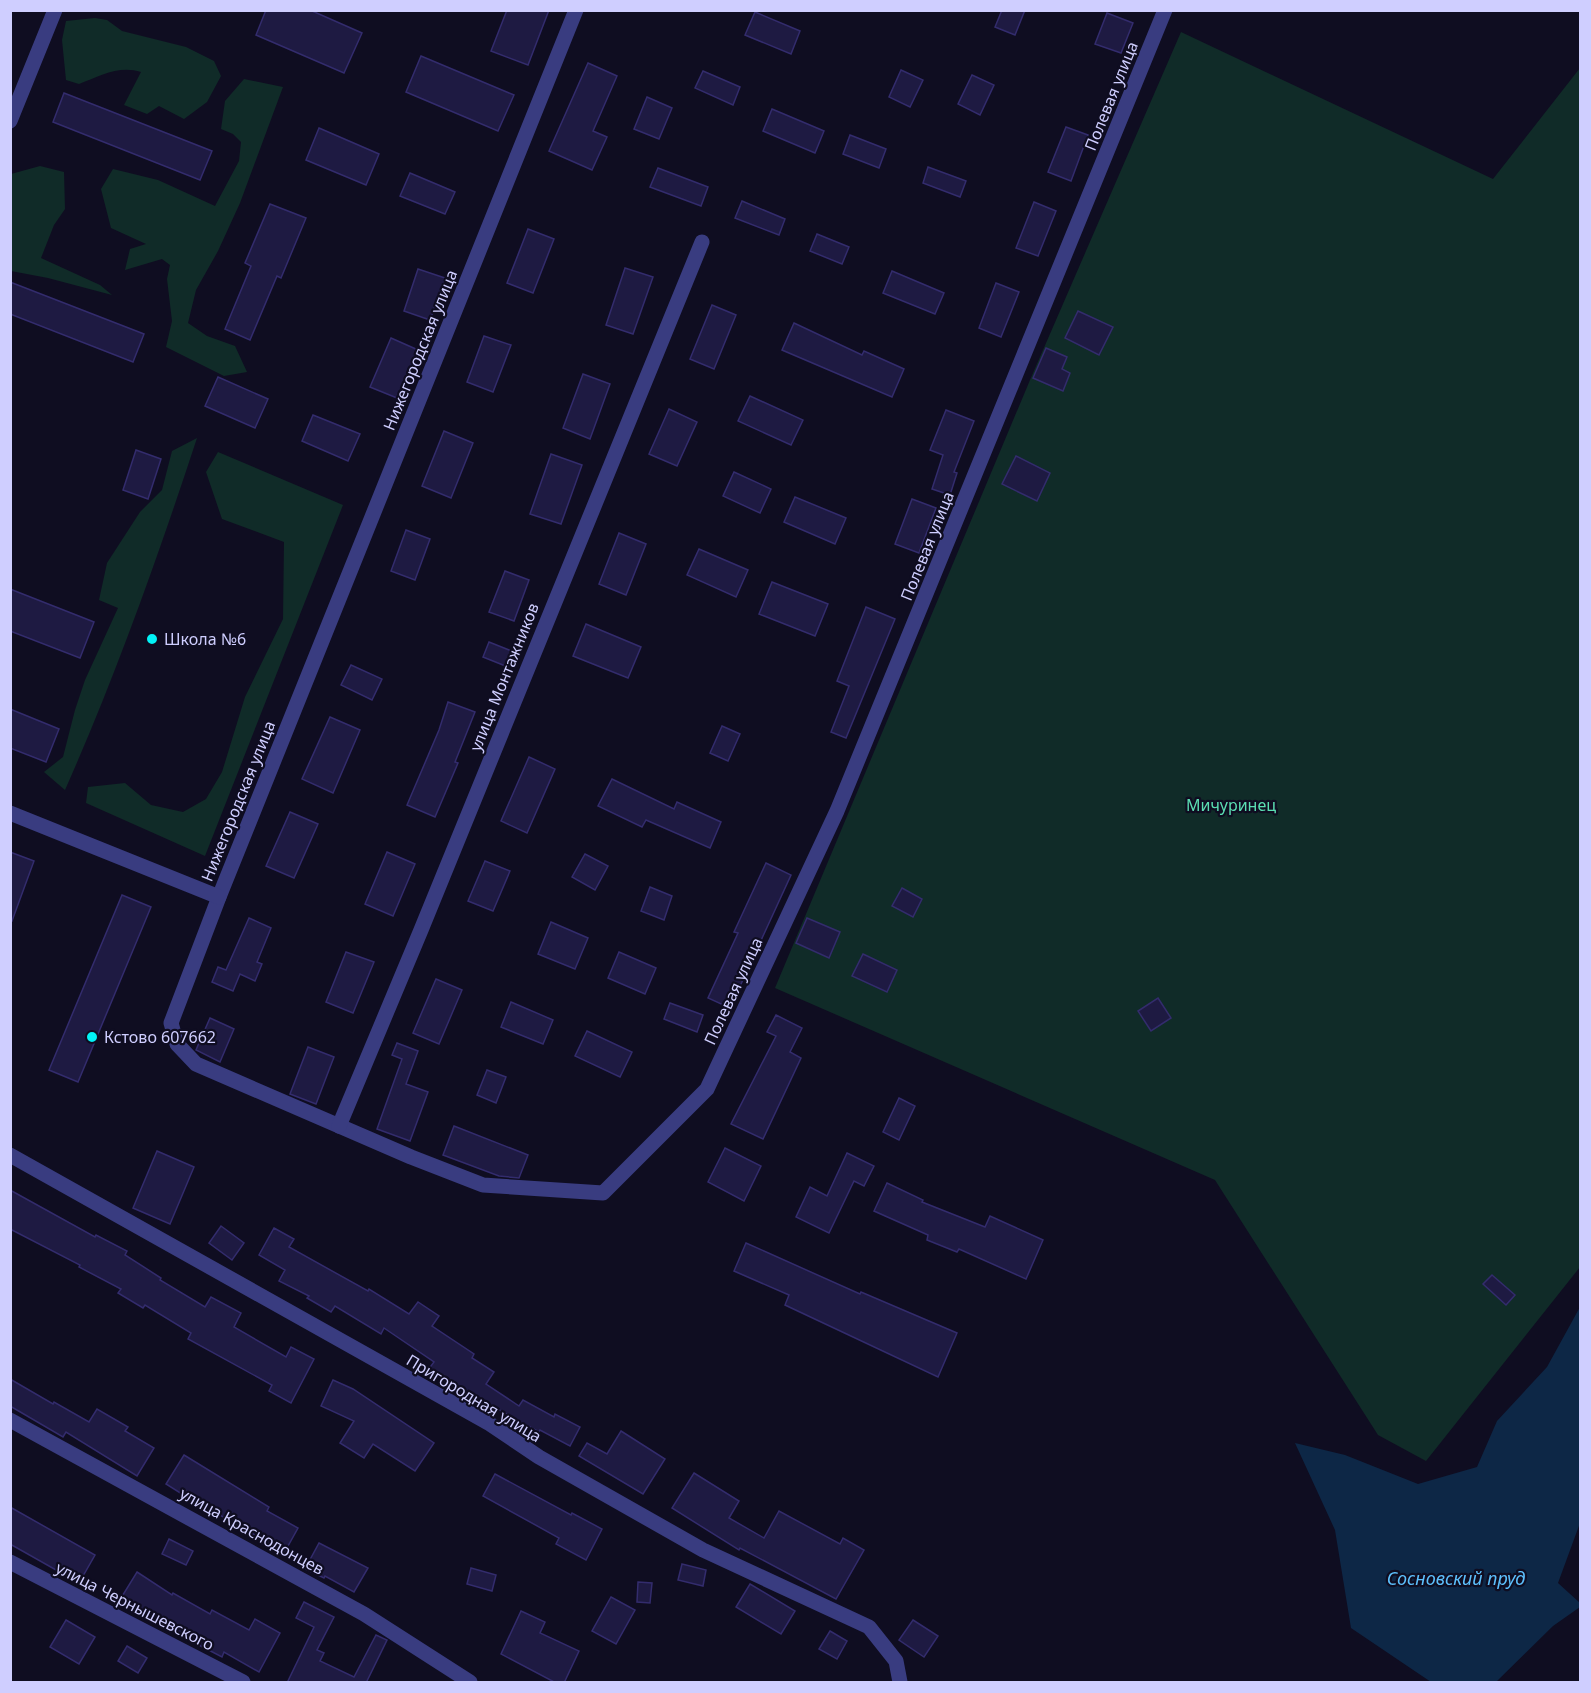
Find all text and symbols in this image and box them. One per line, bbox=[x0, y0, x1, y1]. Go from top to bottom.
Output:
street label: Полевая улица bbox=[1079, 38, 1143, 154]
street label: Нижегородская улица bbox=[378, 266, 462, 434]
street label: Полевая улица bbox=[895, 488, 959, 604]
street label: улица Монтажников bbox=[464, 600, 544, 754]
place label: Школа №6 bbox=[164, 628, 246, 650]
marker: Школа №6 bbox=[145, 632, 159, 646]
street label: Нижегородская улица bbox=[196, 717, 280, 885]
park label: Мичуринец bbox=[1186, 794, 1276, 816]
street label: Полевая улица bbox=[698, 934, 768, 1048]
place label: Кстово 607662 bbox=[104, 1026, 216, 1048]
marker: Кстово 607662 bbox=[85, 1030, 99, 1044]
street label: Пригородная улица bbox=[402, 1349, 546, 1447]
street label: улица Краснодонцев bbox=[176, 1482, 328, 1580]
street label: улица Чернышевского bbox=[52, 1557, 218, 1655]
water label: Сосновский пруд bbox=[1387, 1566, 1525, 1590]

